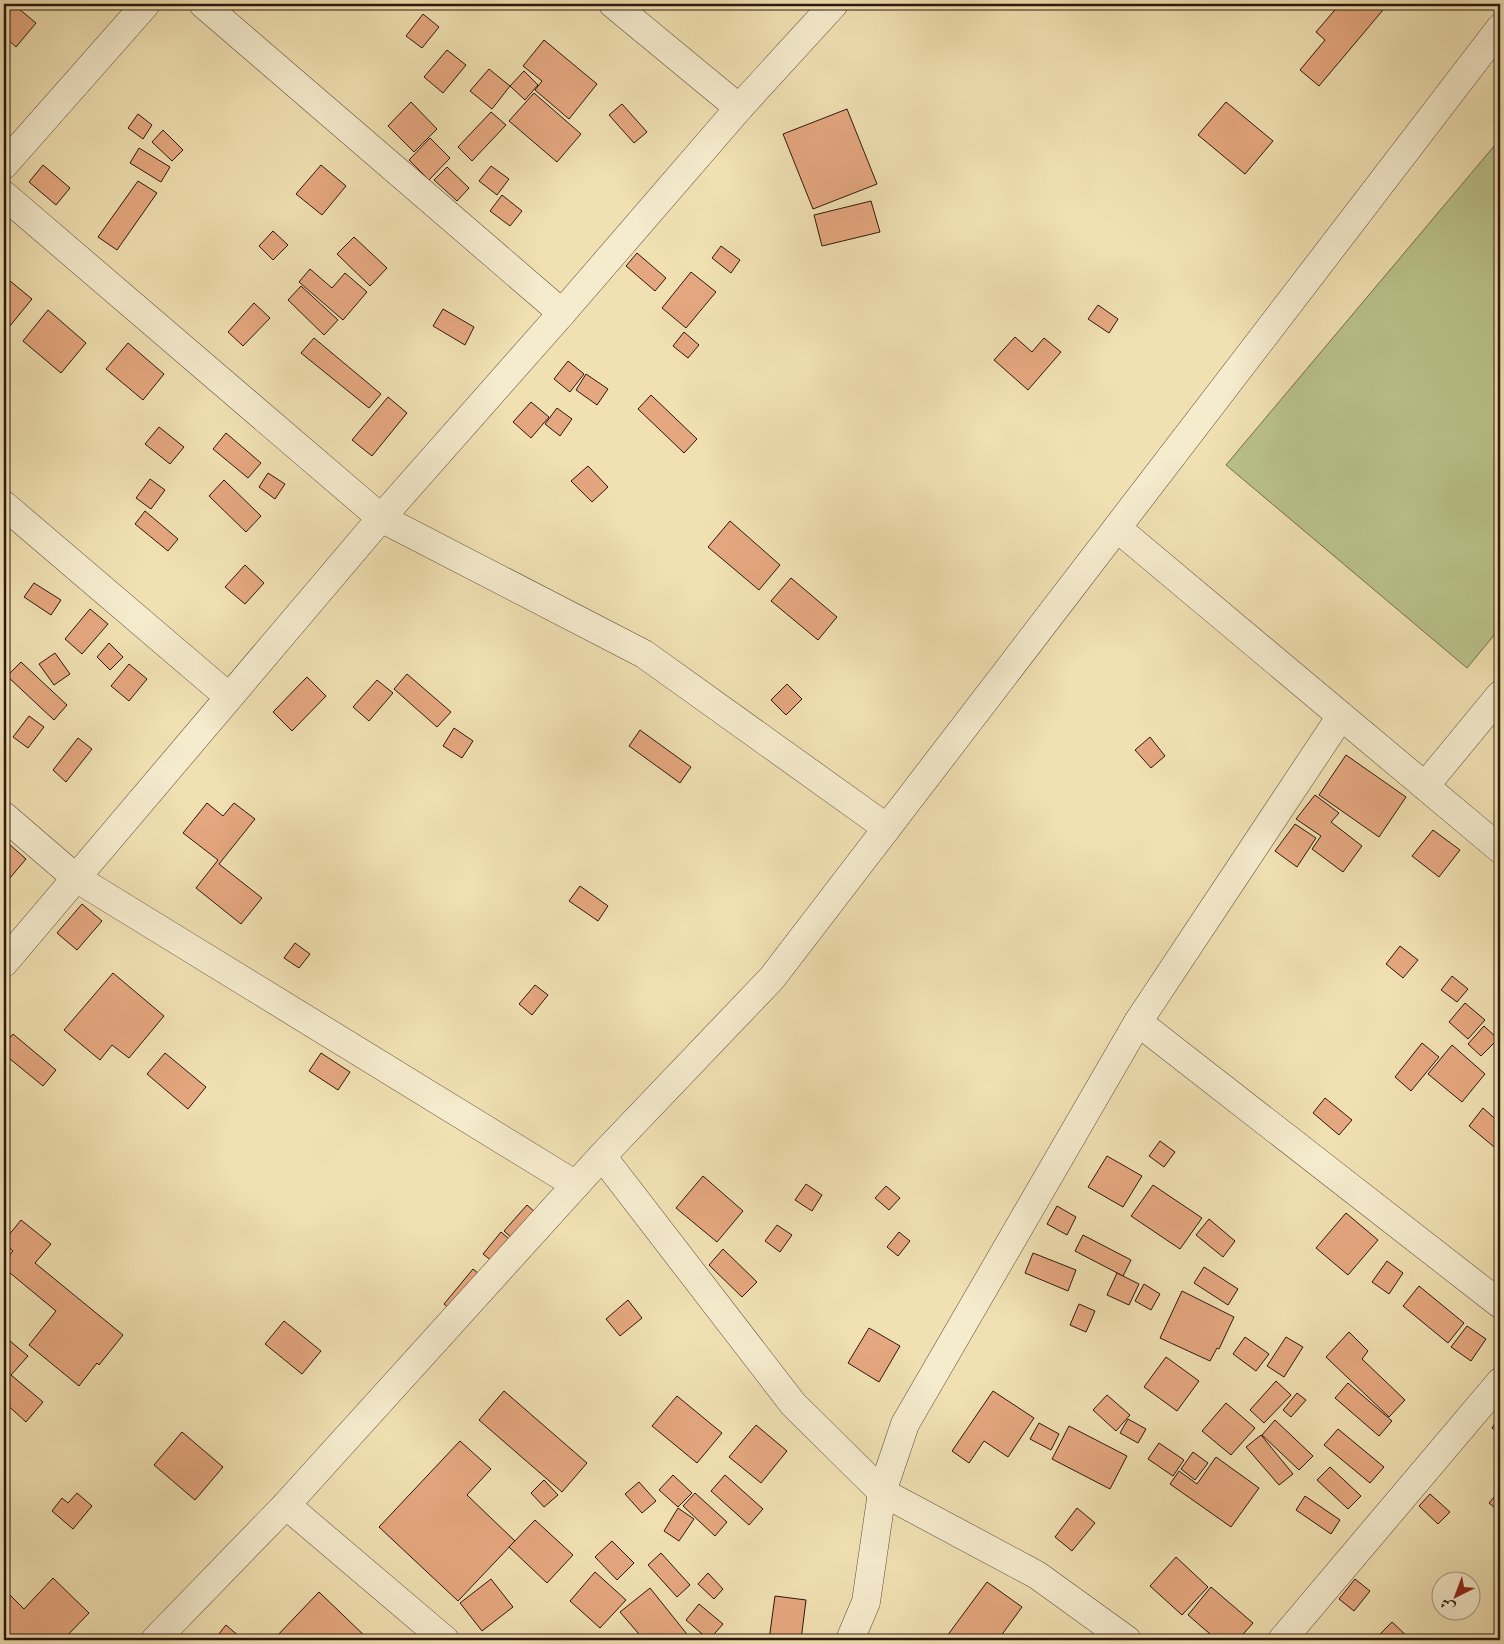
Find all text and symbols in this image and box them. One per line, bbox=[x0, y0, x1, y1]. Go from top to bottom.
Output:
north arrow bbox=[1432, 1572, 1482, 1622]
text: ش bbox=[1435, 1594, 1459, 1618]

